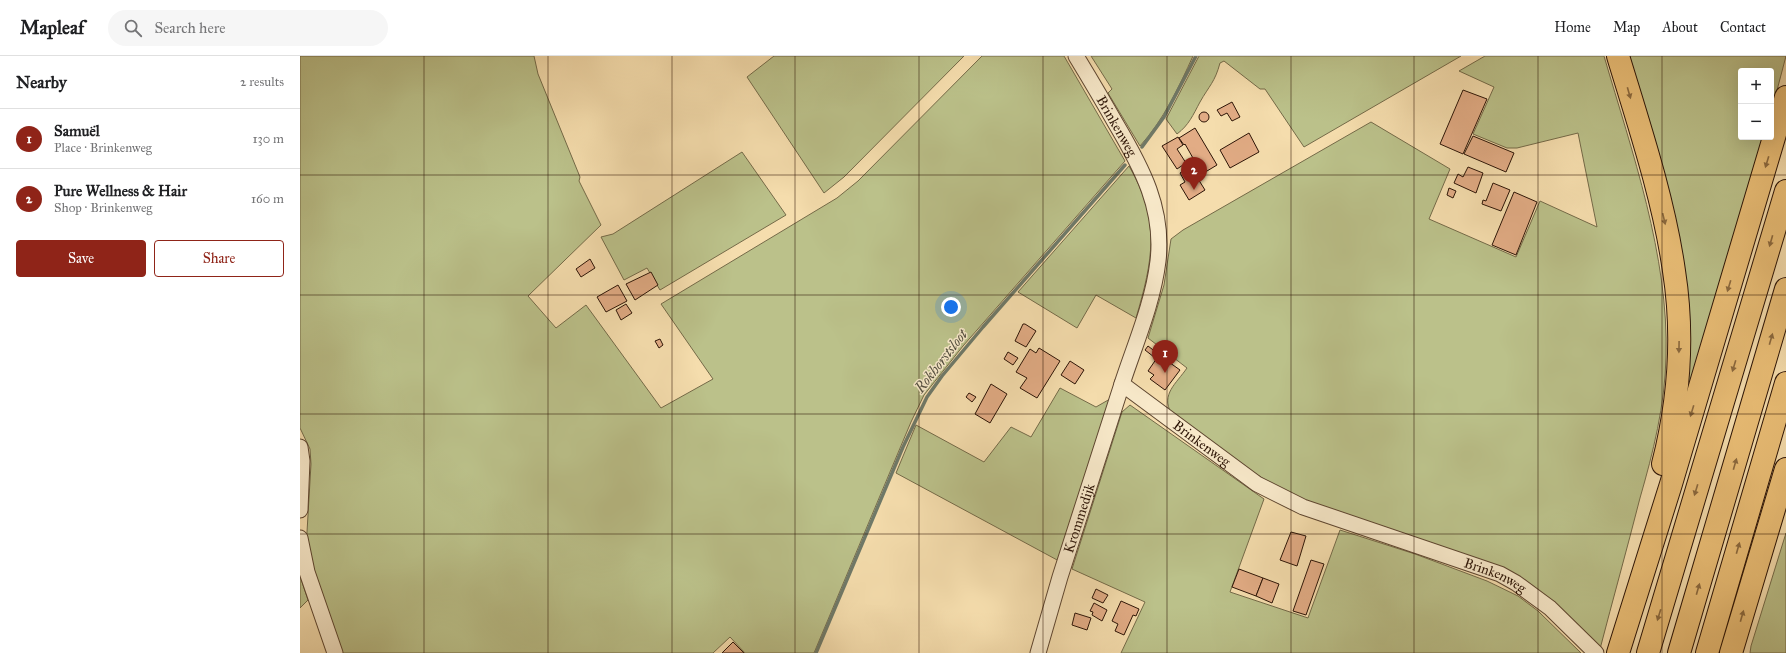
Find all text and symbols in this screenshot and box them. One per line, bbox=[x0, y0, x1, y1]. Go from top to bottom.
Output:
search box bbox=[108, 10, 388, 46]
text: Mapleaf bbox=[20, 16, 84, 39]
icon: search bbox=[122, 17, 144, 39]
text: Search here bbox=[154, 19, 225, 37]
text: Home bbox=[1554, 19, 1591, 36]
text: Map bbox=[1613, 19, 1640, 36]
text: About bbox=[1662, 19, 1698, 36]
text: Contact bbox=[1720, 19, 1766, 36]
map controls bbox=[1738, 68, 1774, 140]
button: + bbox=[1738, 68, 1774, 104]
text: Nearby bbox=[16, 72, 67, 93]
text: 2 results bbox=[240, 74, 284, 90]
one-way arrow bbox=[1626, 88, 1632, 100]
street label: Brinkenweg bbox=[1093, 93, 1141, 160]
button: − bbox=[1738, 104, 1774, 140]
text: Samuël bbox=[54, 122, 100, 140]
text: 1 bbox=[26, 131, 32, 147]
text: 130 m bbox=[252, 131, 284, 147]
text: Place · Brinkenweg bbox=[54, 140, 152, 156]
one-way arrow bbox=[1764, 156, 1770, 168]
pin: 2 bbox=[1181, 157, 1207, 190]
text: Pure Wellness & Hair bbox=[54, 182, 187, 200]
text: 2 bbox=[26, 191, 32, 207]
text: 160 m bbox=[251, 191, 284, 207]
text: Shop · Brinkenweg bbox=[54, 200, 152, 216]
one-way arrow bbox=[1661, 213, 1667, 225]
one-way arrow bbox=[1768, 236, 1774, 248]
button: Save bbox=[16, 240, 146, 277]
button: Share bbox=[154, 240, 284, 277]
one-way arrow bbox=[1726, 280, 1732, 292]
your location bbox=[941, 297, 961, 317]
water label: Rokhorstsloot bbox=[910, 325, 972, 397]
one-way arrow bbox=[1768, 333, 1774, 345]
pin: 1 bbox=[1152, 340, 1178, 373]
one-way arrow bbox=[1676, 341, 1682, 354]
one-way arrow bbox=[1731, 360, 1737, 372]
one-way arrow bbox=[1689, 405, 1695, 417]
street label: Brinkenweg bbox=[1170, 417, 1234, 471]
one-way arrow bbox=[1732, 458, 1738, 470]
street label: Krommedijk bbox=[1060, 481, 1099, 555]
one-way arrow bbox=[1693, 485, 1699, 497]
one-way arrow bbox=[1735, 542, 1741, 554]
street label: Brinkenweg bbox=[1462, 554, 1530, 597]
one-way arrow bbox=[1695, 582, 1701, 594]
one-way arrow bbox=[1656, 609, 1662, 621]
one-way arrow bbox=[1739, 609, 1745, 621]

